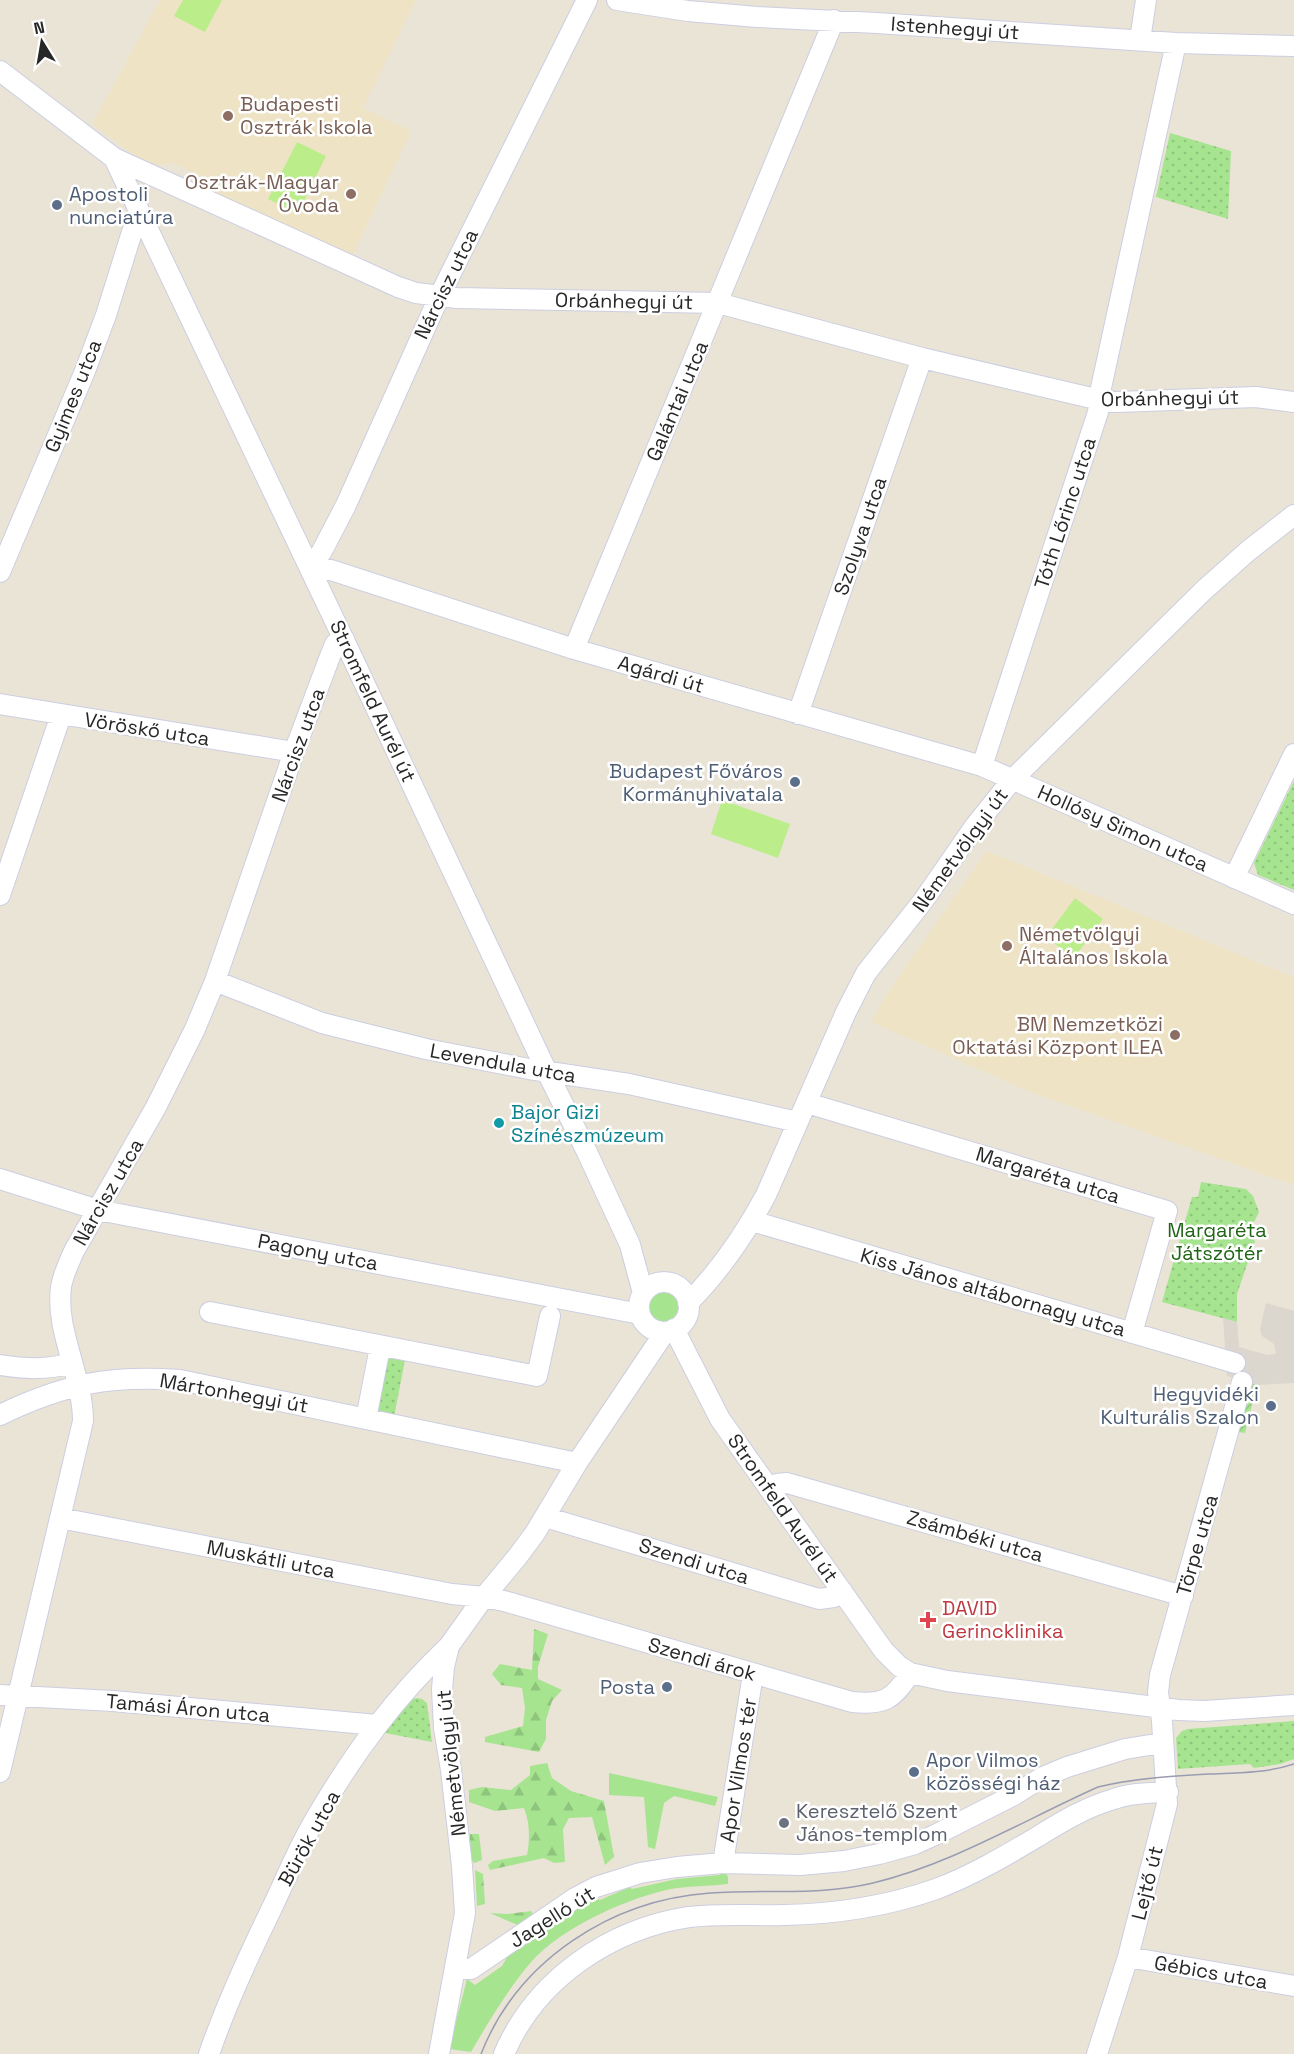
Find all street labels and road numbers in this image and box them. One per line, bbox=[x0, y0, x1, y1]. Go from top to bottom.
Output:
street label: Istenhegyi út bbox=[890, 11, 1020, 45]
street label: Nárcisz utca bbox=[408, 225, 484, 343]
street label: Orbánhegyi út bbox=[555, 287, 693, 315]
street label: Gyimes utca bbox=[39, 336, 107, 456]
street label: Galántai utca bbox=[640, 337, 714, 465]
street label: Orbánhegyi út bbox=[1101, 384, 1239, 412]
street label: Tóth Lőrinc utca bbox=[1028, 434, 1102, 592]
street label: Szolyva utca bbox=[828, 473, 892, 599]
street label: Stromfeld Aurél út bbox=[324, 616, 422, 786]
street label: Agárdi út bbox=[615, 649, 707, 699]
street label: Nárcisz utca bbox=[265, 684, 331, 806]
street label: Vöröskő utca bbox=[83, 706, 211, 752]
street label: Hollósy Simon utca bbox=[1034, 779, 1212, 877]
street label: Németvölgyi út bbox=[906, 783, 1014, 917]
street label: Levendula utca bbox=[428, 1037, 578, 1089]
street label: Nárcisz utca bbox=[67, 1134, 149, 1250]
street label: Margaréta utca bbox=[973, 1141, 1123, 1209]
street label: Pagony utca bbox=[256, 1228, 380, 1276]
street label: Kiss János altábornagy utca bbox=[857, 1242, 1129, 1342]
street label: Mártonhegyi út bbox=[158, 1367, 310, 1419]
street label: Stromfeld Aurél út bbox=[722, 1428, 844, 1588]
street label: Törpe utca bbox=[1170, 1491, 1224, 1599]
street label: Zsámbéki utca bbox=[904, 1504, 1046, 1568]
street label: Szendi utca bbox=[636, 1532, 752, 1590]
street label: Muskátli utca bbox=[205, 1534, 337, 1584]
street label: Szendi árok bbox=[645, 1631, 759, 1687]
street label: Tamási Áron utca bbox=[105, 1688, 271, 1728]
street label: Németvölgyi út bbox=[430, 1688, 472, 1838]
street label: Apor Vilmos tér bbox=[714, 1696, 762, 1844]
street label: Bürök utca bbox=[272, 1786, 346, 1890]
street label: Lejtő út bbox=[1125, 1843, 1169, 1923]
street label: Jagelló út bbox=[504, 1881, 600, 1953]
street label: Gébics utca bbox=[1152, 1949, 1270, 1995]

